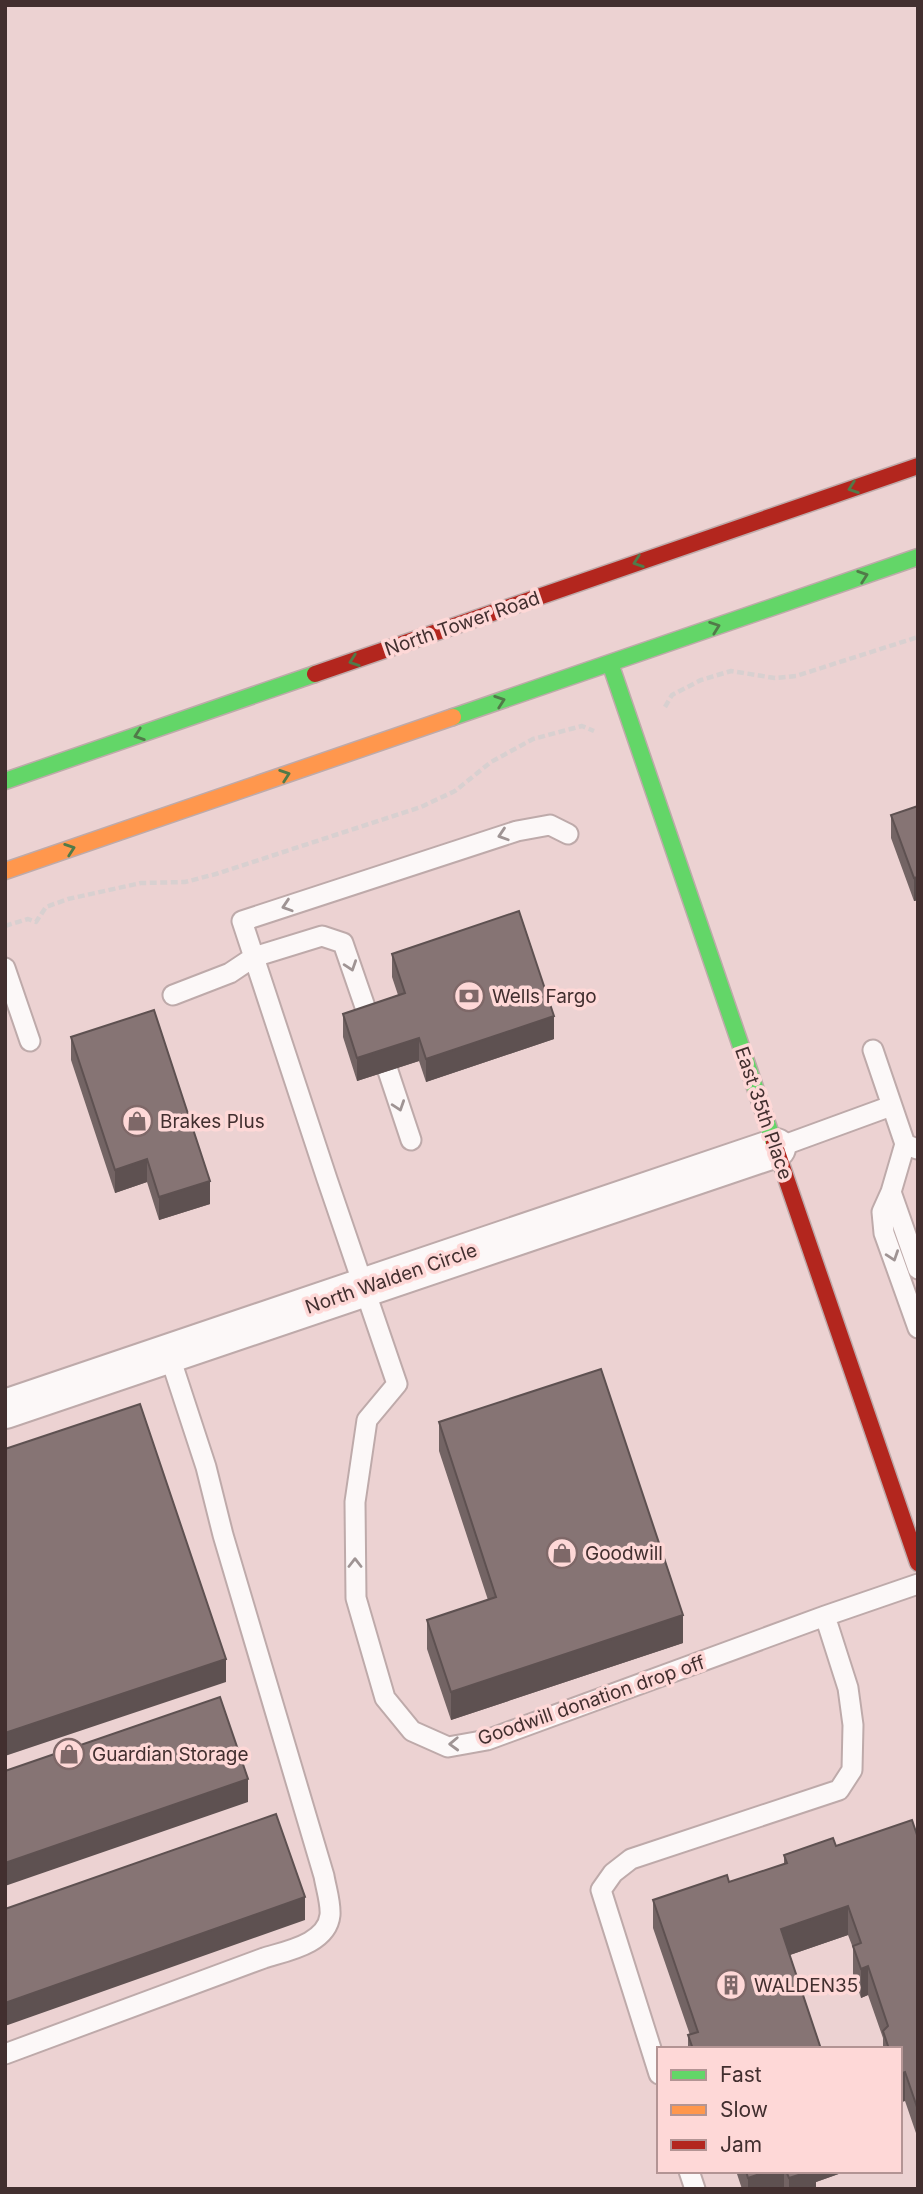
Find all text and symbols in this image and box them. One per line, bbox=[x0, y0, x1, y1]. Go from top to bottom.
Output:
one-way arrow bbox=[848, 480, 860, 494]
one-way arrow bbox=[633, 554, 645, 568]
one-way arrow bbox=[856, 570, 868, 584]
street label: North Tower Road bbox=[382, 586, 543, 661]
one-way arrow bbox=[709, 621, 721, 635]
one-way arrow bbox=[348, 653, 360, 667]
one-way arrow bbox=[494, 695, 506, 709]
one-way arrow bbox=[133, 727, 145, 741]
one-way arrow bbox=[278, 769, 291, 783]
one-way arrow bbox=[498, 827, 510, 841]
one-way arrow bbox=[63, 843, 75, 857]
one-way arrow bbox=[281, 898, 294, 912]
one-way arrow bbox=[343, 959, 357, 971]
bank icon: Wells Fargo bbox=[452, 979, 486, 1013]
place label: Wells Fargo bbox=[492, 985, 597, 1008]
street label: East 35th Place bbox=[730, 1044, 797, 1183]
one-way arrow bbox=[391, 1099, 405, 1111]
shop icon: Brakes Plus bbox=[120, 1104, 154, 1138]
place label: Brakes Plus bbox=[160, 1110, 265, 1133]
street label: North Walden Circle bbox=[302, 1238, 480, 1319]
one-way arrow bbox=[885, 1250, 899, 1262]
shop icon: Goodwill bbox=[545, 1536, 579, 1570]
place label: Goodwill bbox=[585, 1542, 663, 1565]
one-way arrow bbox=[347, 1557, 363, 1568]
street label: Goodwill donation drop off bbox=[475, 1651, 708, 1750]
one-way arrow bbox=[448, 1736, 459, 1751]
shop icon: Guardian Storage bbox=[52, 1737, 86, 1771]
place label: Guardian Storage bbox=[92, 1743, 249, 1766]
building icon: WALDEN35 bbox=[714, 1968, 748, 2002]
place label: WALDEN35 bbox=[754, 1974, 858, 1997]
legend bbox=[657, 2047, 902, 2173]
text: Fast bbox=[720, 2062, 762, 2087]
text: Slow bbox=[720, 2097, 768, 2122]
text: Jam bbox=[720, 2132, 762, 2157]

